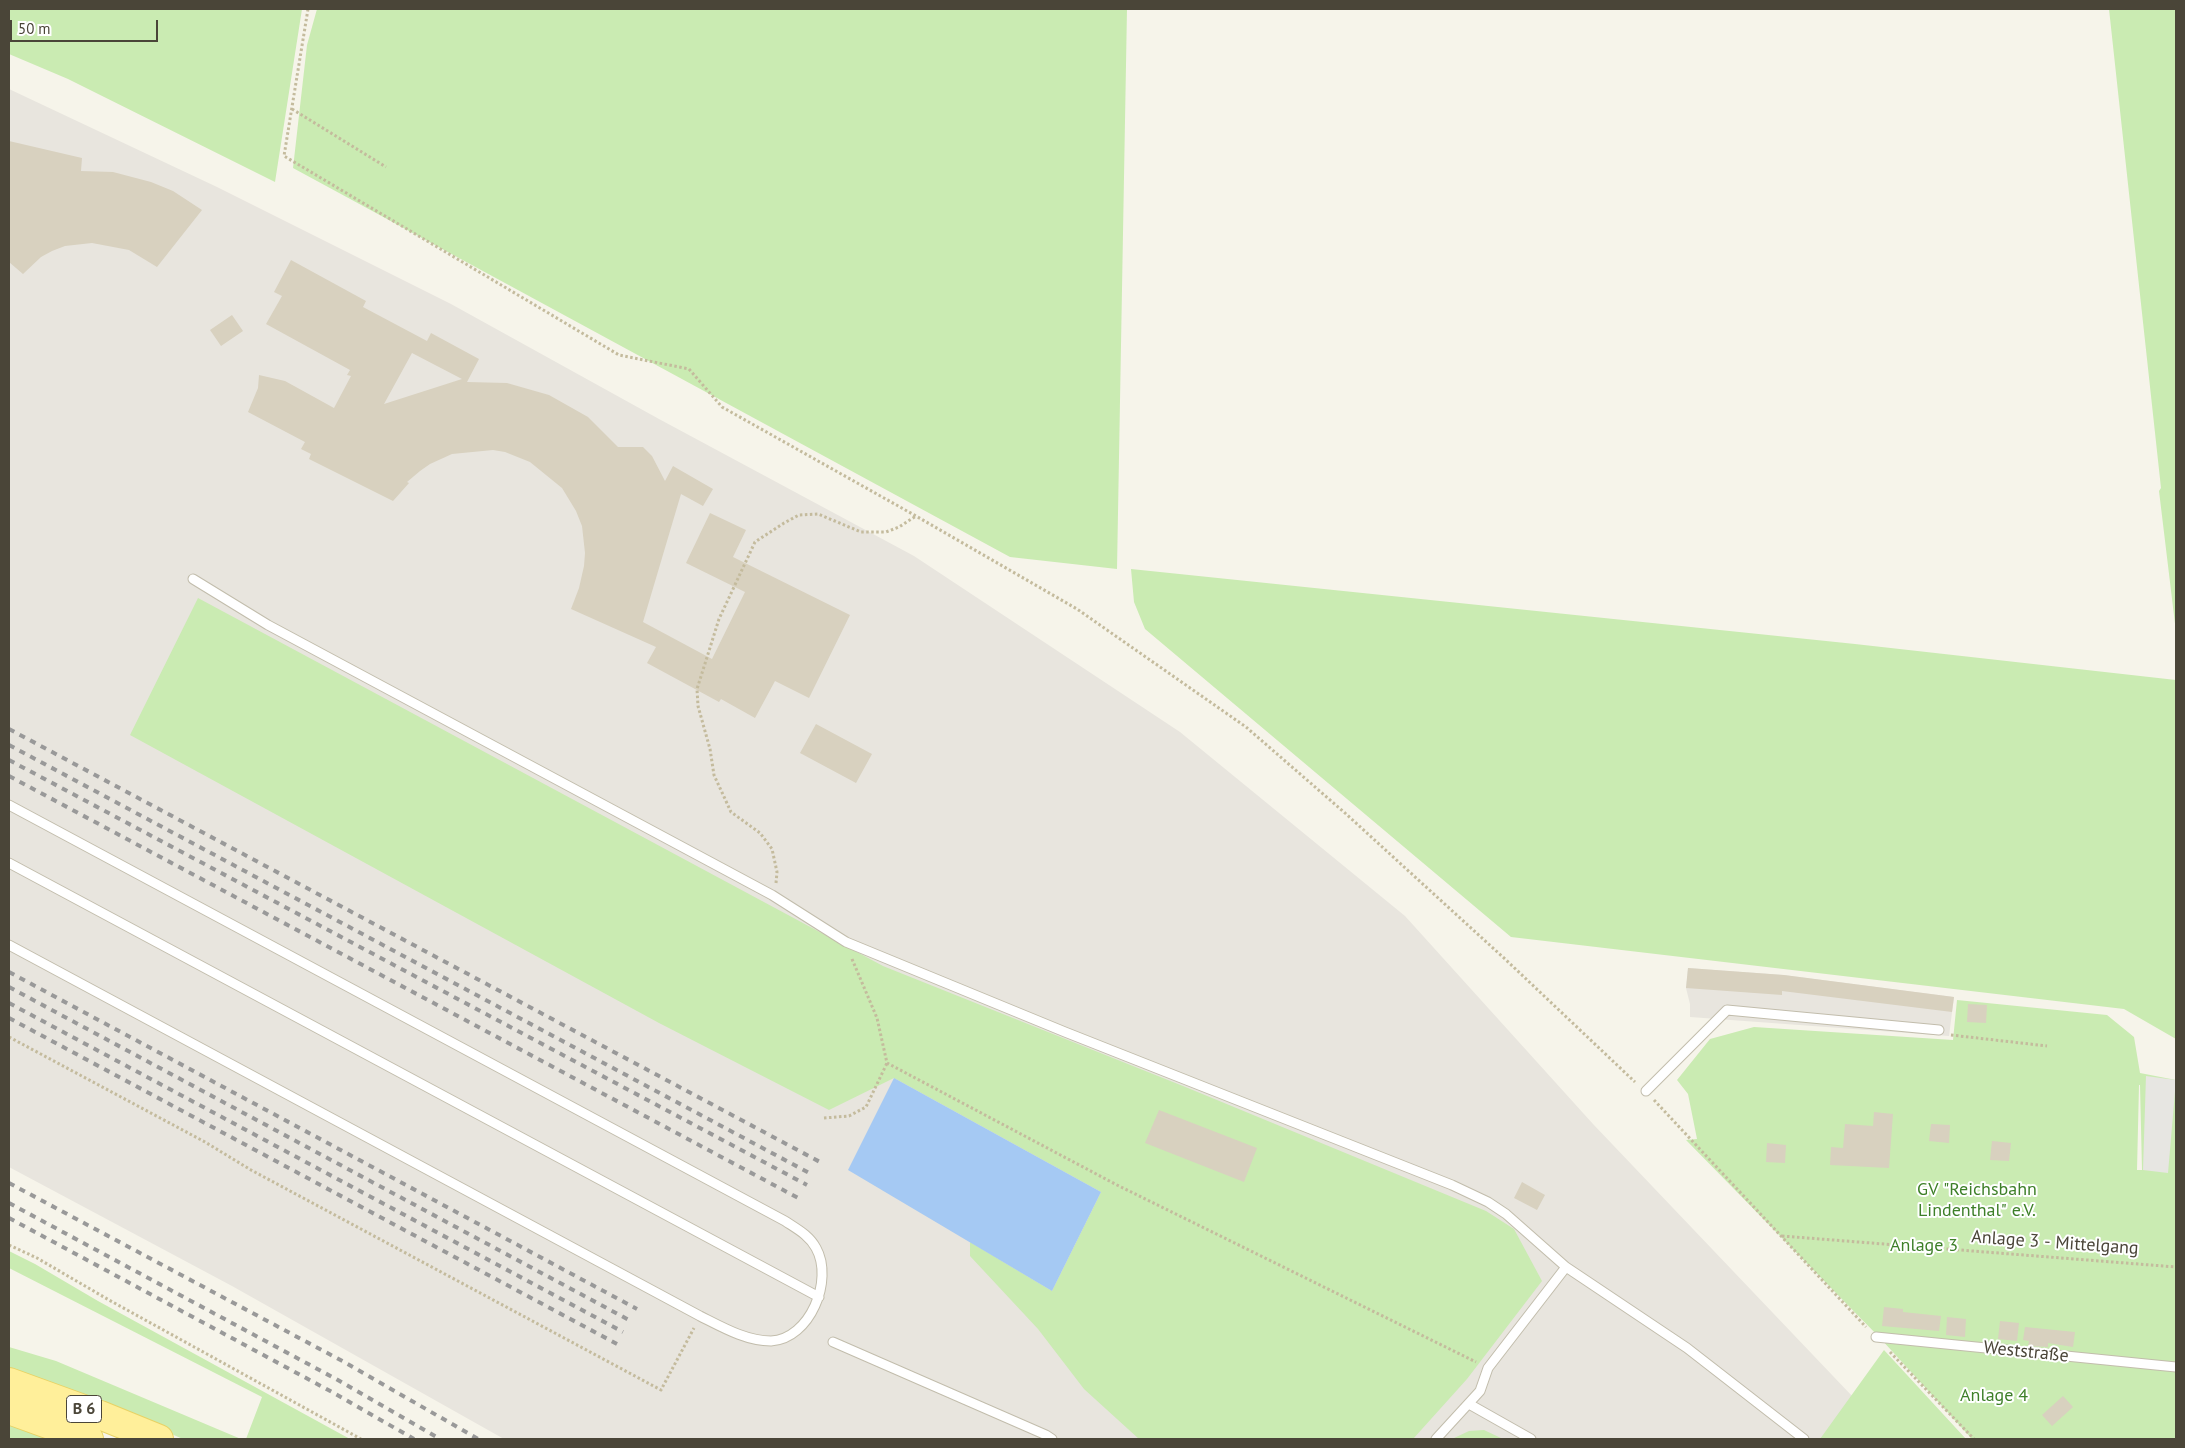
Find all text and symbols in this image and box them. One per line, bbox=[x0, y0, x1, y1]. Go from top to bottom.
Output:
scale bar bbox=[12, 10, 160, 42]
text: 50 m bbox=[18, 19, 51, 38]
park label: GV "Reichsbahn Lindenthal" e.V. bbox=[1917, 1179, 2037, 1222]
street label: Anlage 3 - Mittelgang bbox=[1971, 1226, 2139, 1260]
park label: Anlage 3 bbox=[1890, 1235, 1958, 1257]
street label: Weststraße bbox=[1982, 1337, 2070, 1367]
park label: Anlage 4 bbox=[1960, 1385, 2028, 1407]
road number: B 6 bbox=[66, 1396, 102, 1422]

